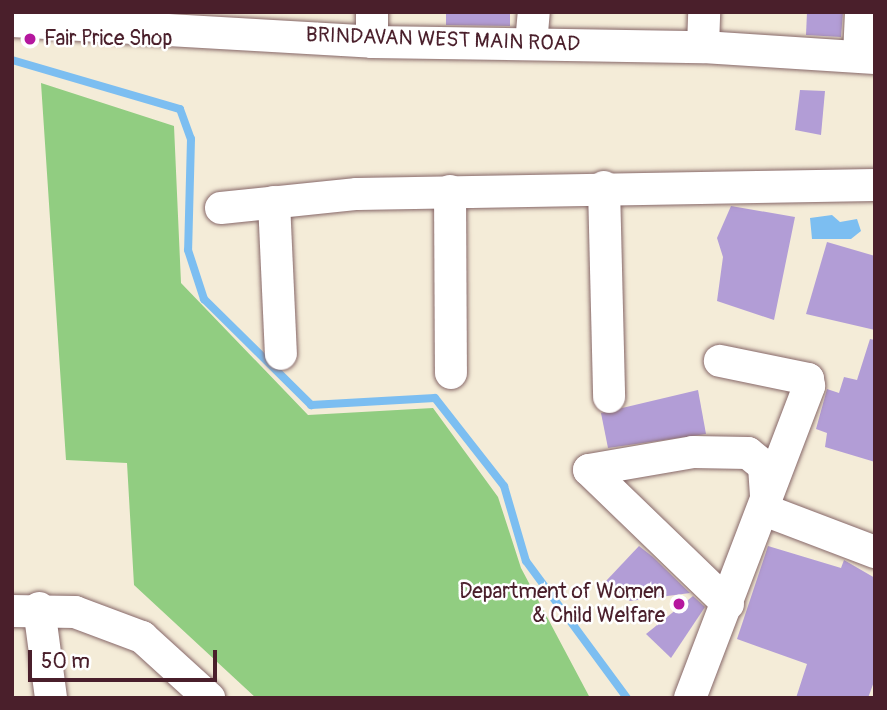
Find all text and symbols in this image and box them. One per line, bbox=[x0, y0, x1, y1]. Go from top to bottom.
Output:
street label: BRINDAVAN WEST MAIN ROAD bbox=[305, 23, 581, 57]
place label: Fair Price Shop bbox=[44, 26, 172, 52]
marker: Fair Price Shop bbox=[22, 31, 38, 47]
place label: Department of Women & Child Welfare bbox=[459, 579, 665, 629]
marker: Department of Women & Child Welfare bbox=[671, 596, 687, 612]
scale bar bbox=[32, 636, 220, 680]
text: 50 m bbox=[41, 648, 90, 675]

